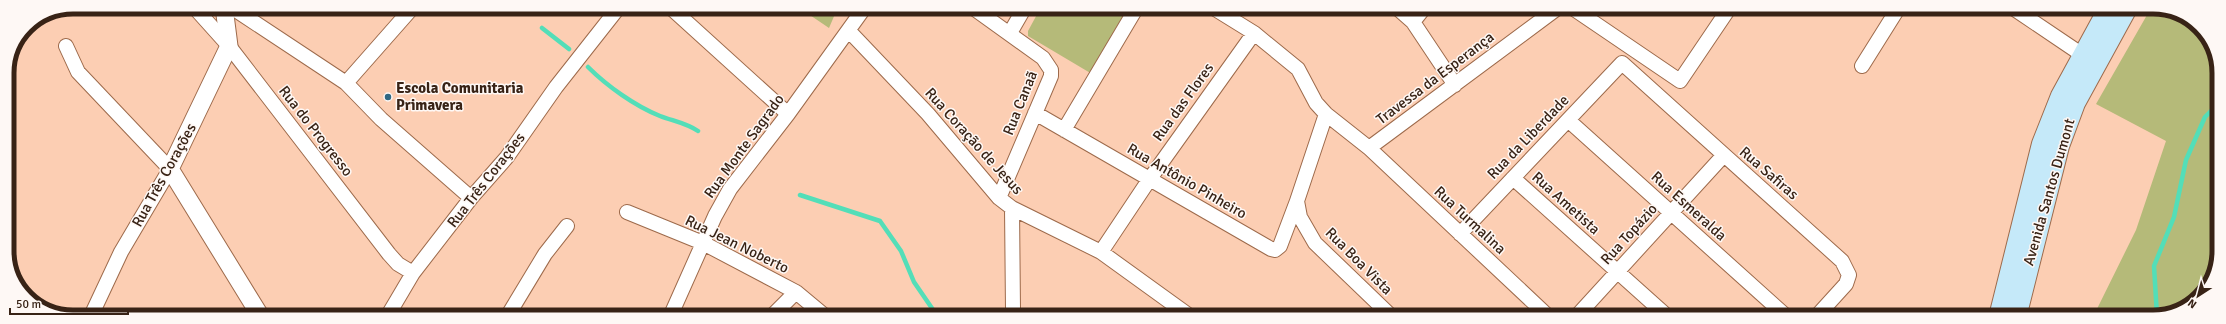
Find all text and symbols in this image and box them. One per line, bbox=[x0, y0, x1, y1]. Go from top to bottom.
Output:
street label: Travessa da Esperança bbox=[1373, 28, 1497, 128]
street label: Rua das Flores bbox=[1149, 59, 1218, 145]
street label: Rua Canaã bbox=[999, 68, 1041, 138]
place label: Escola Comunitaria Primavera bbox=[396, 79, 524, 114]
street label: Rua do Progresso bbox=[275, 82, 357, 180]
street label: Rua Coração de Jesus bbox=[921, 84, 1027, 198]
street label: Rua Monte Sagrado bbox=[700, 90, 788, 202]
street label: Rua da Liberdade bbox=[1483, 91, 1573, 183]
marker: Escola Comunitaria Primavera bbox=[383, 92, 393, 102]
street label: Avenida Santos Dumont bbox=[2019, 116, 2079, 268]
street label: Rua Três Corações bbox=[128, 120, 200, 230]
street label: Rua Três Corações bbox=[443, 129, 529, 231]
street label: Rua Antônio Pinheiro bbox=[1124, 139, 1250, 223]
street label: Rua Safiras bbox=[1736, 143, 1802, 204]
street label: Rua Esmeralda bbox=[1648, 167, 1730, 245]
street label: Rua Ametista bbox=[1528, 168, 1604, 238]
street label: Rua Turmalina bbox=[1430, 182, 1510, 258]
street label: Rua Topázio bbox=[1597, 200, 1661, 268]
street label: Rua Jean Noberto bbox=[682, 211, 792, 277]
street label: Rua Boa Vista bbox=[1322, 224, 1396, 298]
north arrow bbox=[2178, 276, 2218, 316]
scale bar bbox=[10, 290, 128, 316]
text: N bbox=[2185, 296, 2199, 311]
text: 50 m bbox=[16, 297, 41, 312]

